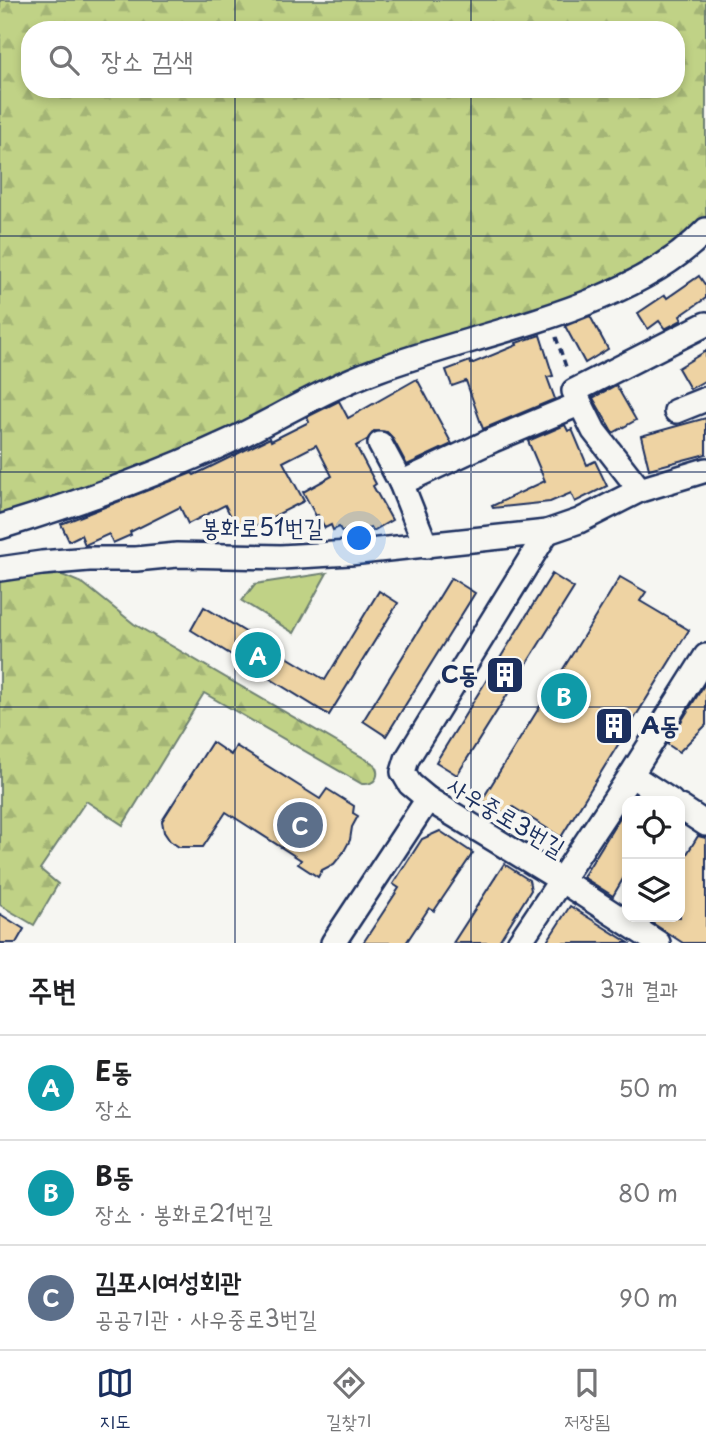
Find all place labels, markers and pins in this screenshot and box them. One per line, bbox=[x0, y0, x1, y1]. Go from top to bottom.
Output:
pin: A bbox=[235, 629, 281, 681]
building icon: C동 bbox=[484, 654, 526, 696]
place label: C동 bbox=[441, 655, 478, 691]
pin: B bbox=[541, 670, 587, 722]
building icon: A동 bbox=[593, 705, 635, 747]
place label: A동 bbox=[641, 706, 679, 742]
pin: C bbox=[277, 799, 323, 851]

